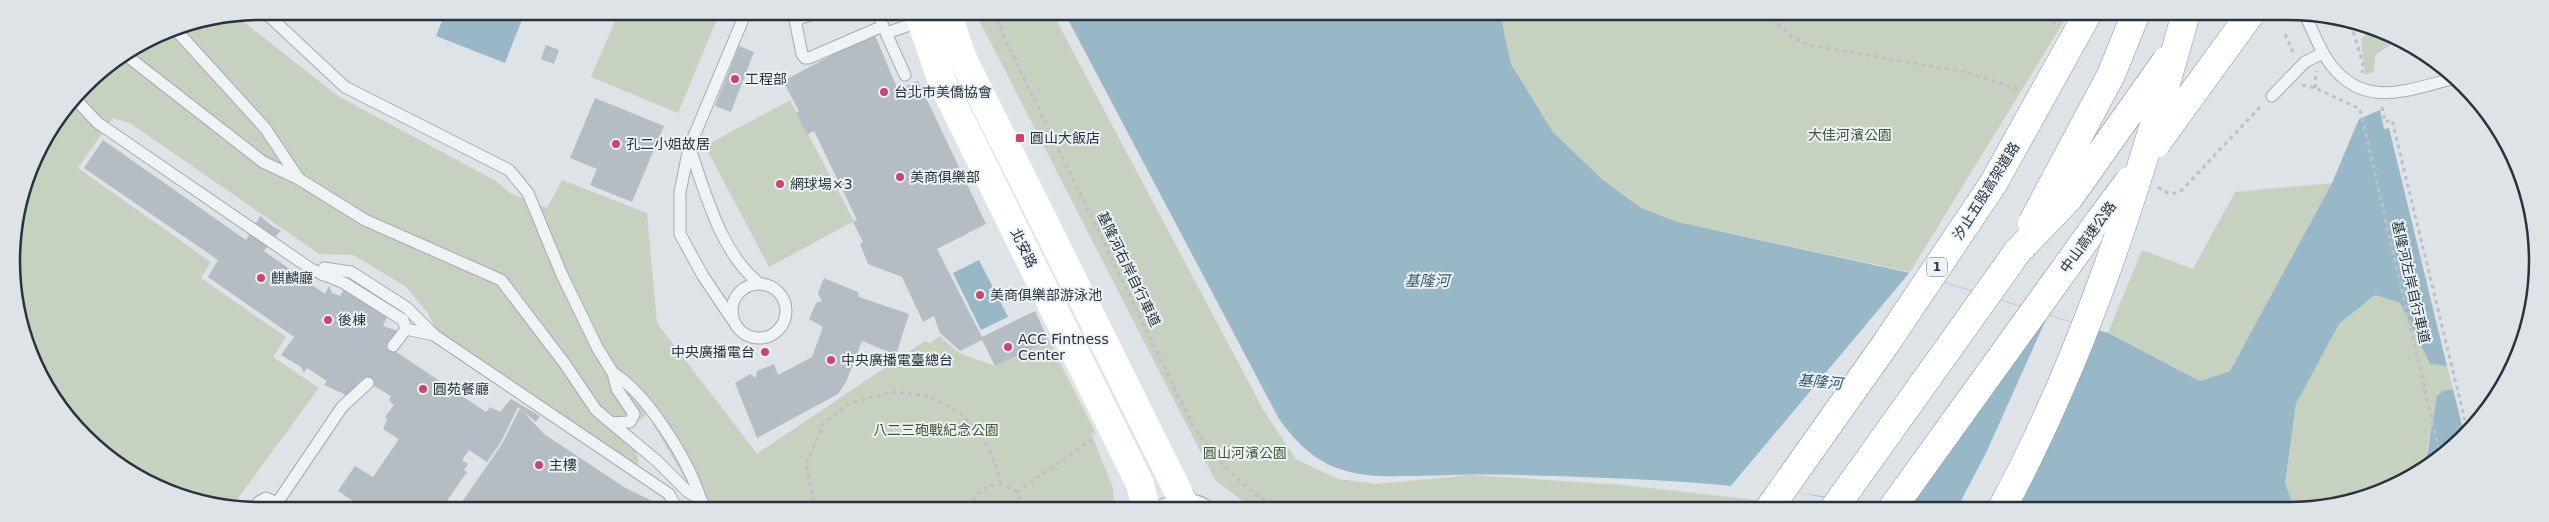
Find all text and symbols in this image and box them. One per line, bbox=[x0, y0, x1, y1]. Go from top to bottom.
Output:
place label: 工程部 bbox=[745, 71, 787, 87]
marker: 工程部 bbox=[729, 73, 741, 85]
place label: 台北市美僑協會 bbox=[894, 84, 992, 100]
marker: 台北市美僑協會 bbox=[878, 86, 890, 98]
park label: 大佳河濱公園 bbox=[1808, 127, 1892, 143]
place label: 圓山大飯店 bbox=[1030, 130, 1100, 146]
marker: 圓山大飯店 bbox=[1014, 132, 1026, 144]
place label: 孔二小姐故居 bbox=[626, 136, 710, 152]
marker: 孔二小姐故居 bbox=[610, 138, 622, 150]
street label: 汐止五股高架道路 bbox=[1950, 139, 2022, 243]
place label: 美商俱樂部 bbox=[910, 169, 980, 185]
marker: 美商俱樂部 bbox=[894, 171, 906, 183]
place label: 網球場×3 bbox=[790, 176, 853, 192]
marker: 網球場×3 bbox=[774, 178, 786, 190]
street label: 中山高速公路 bbox=[2057, 198, 2119, 276]
street label: 基隆河右岸自行車道 bbox=[1094, 209, 1164, 329]
street label: 基隆河左岸自行車道 bbox=[2389, 219, 2433, 345]
street label: 北安路 bbox=[1008, 226, 1040, 270]
road number: 1 bbox=[1927, 258, 1947, 276]
place label: 麒麟廳 bbox=[271, 270, 313, 286]
marker: 麒麟廳 bbox=[255, 272, 267, 284]
water label: 基隆河 bbox=[1404, 272, 1452, 290]
place label: 美商俱樂部游泳池 bbox=[990, 287, 1102, 303]
marker: 美商俱樂部游泳池 bbox=[974, 289, 986, 301]
place label: 後棟 bbox=[338, 312, 366, 328]
marker: 後棟 bbox=[322, 314, 334, 326]
place label: ACC Fintness Center bbox=[1018, 331, 1109, 363]
marker: ACC Fintness Center bbox=[1002, 341, 1014, 353]
place label: 中央廣播電台 bbox=[671, 344, 755, 360]
marker: 中央廣播電台 bbox=[759, 346, 771, 358]
place label: 中央廣播電臺總台 bbox=[841, 352, 953, 368]
marker: 中央廣播電臺總台 bbox=[825, 354, 837, 366]
water label: 基隆河 bbox=[1797, 371, 1846, 393]
place label: 圓苑餐廳 bbox=[433, 381, 489, 397]
marker: 圓苑餐廳 bbox=[417, 383, 429, 395]
park label: 八二三砲戰紀念公園 bbox=[873, 422, 999, 438]
park label: 圓山河濱公園 bbox=[1203, 445, 1287, 461]
place label: 主樓 bbox=[549, 457, 577, 473]
marker: 主樓 bbox=[533, 459, 545, 471]

